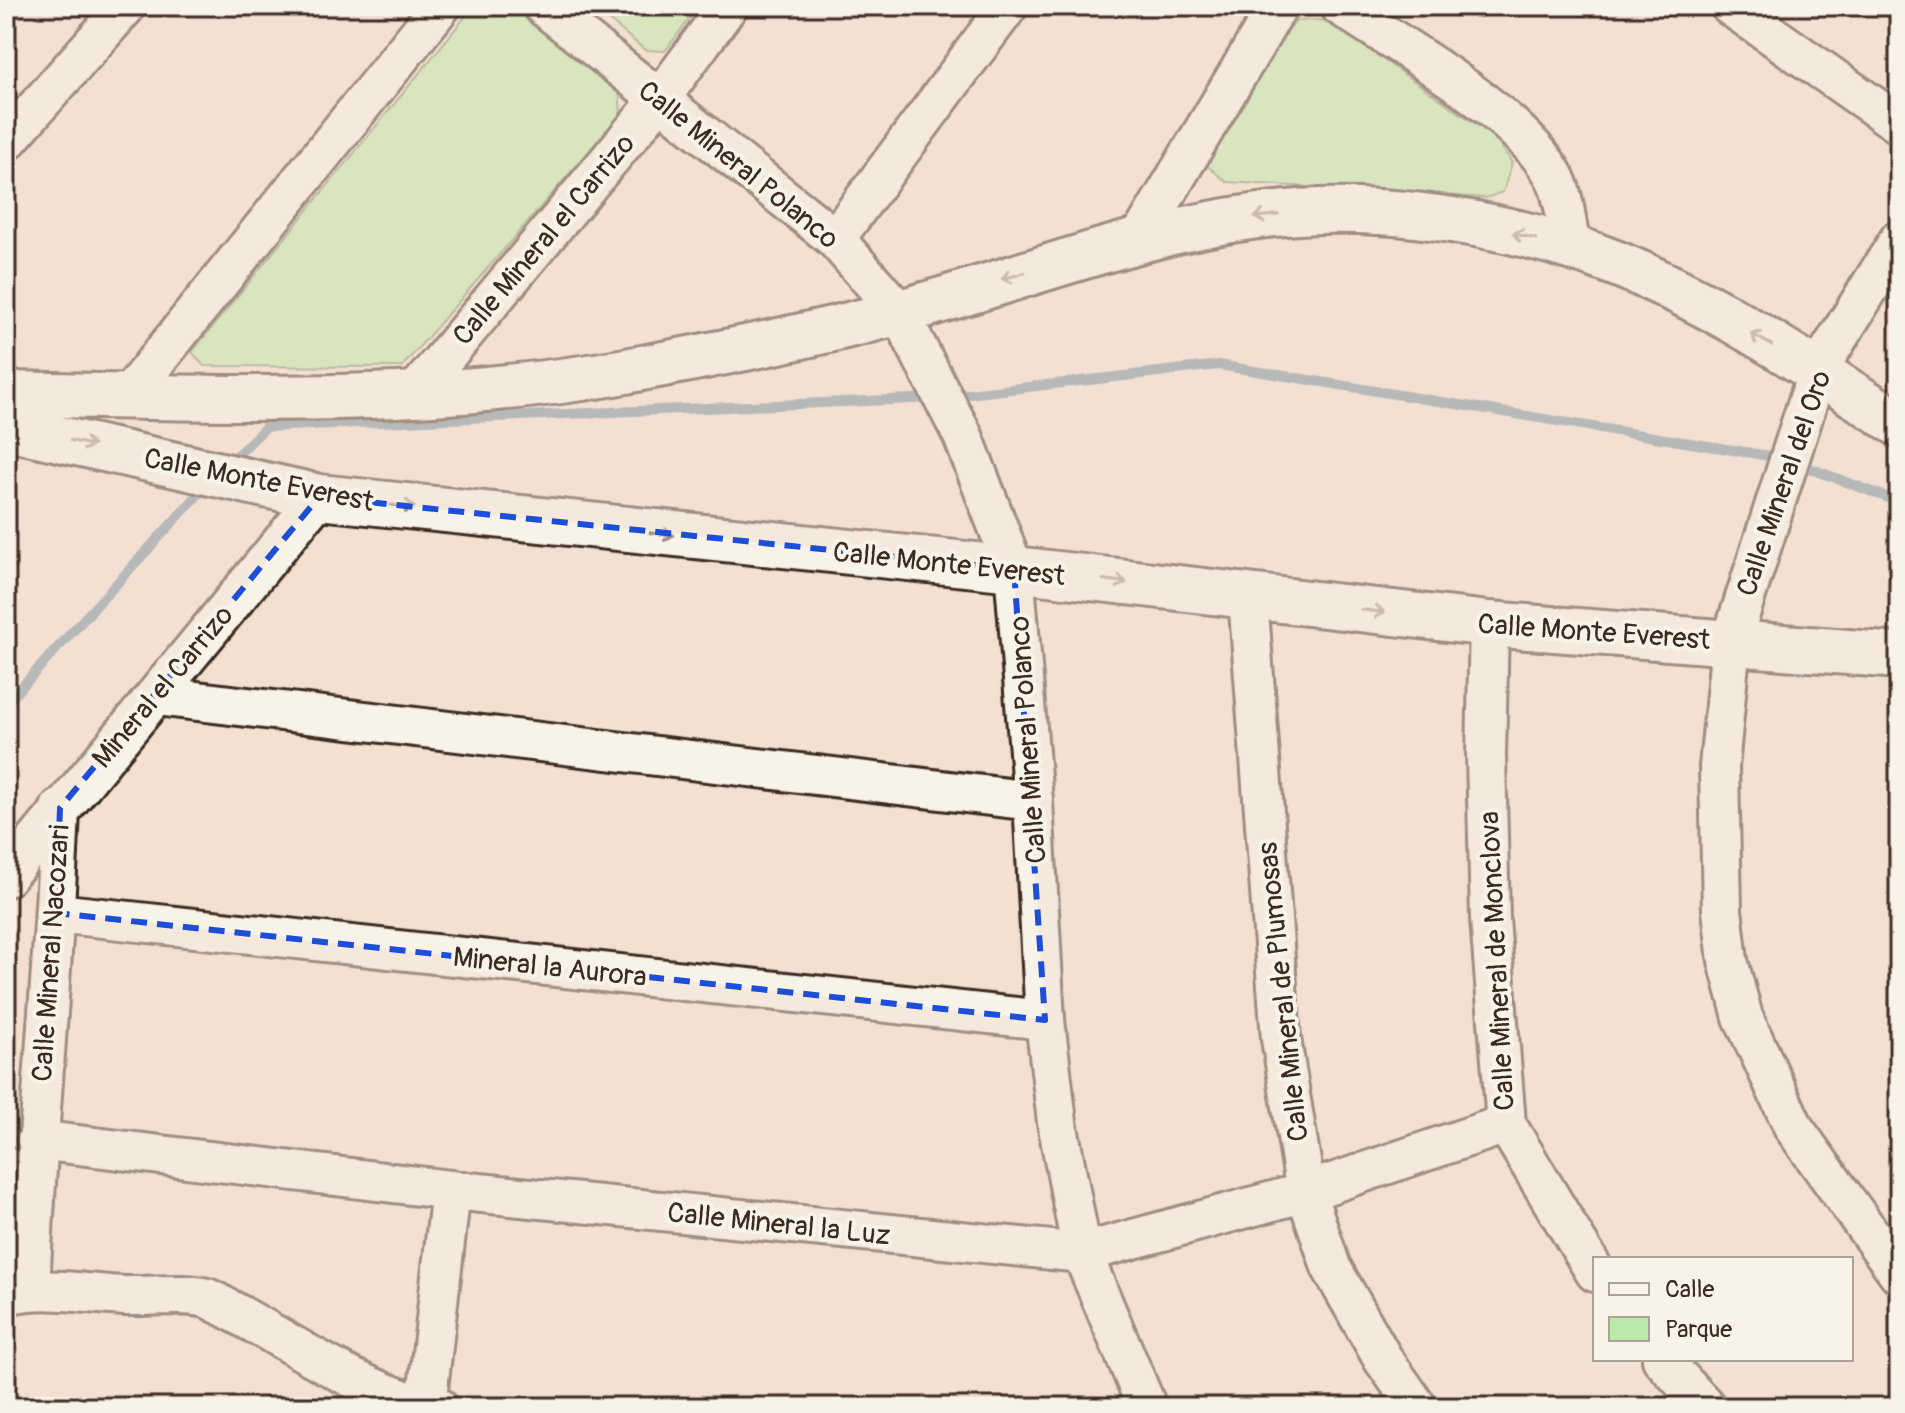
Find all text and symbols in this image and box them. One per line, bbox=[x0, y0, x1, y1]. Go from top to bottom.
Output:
street label: Calle Mineral Polanco bbox=[631, 73, 846, 257]
street label: Calle Mineral el Carrizo bbox=[446, 127, 643, 353]
one-way arrow bbox=[1253, 208, 1280, 223]
one-way arrow bbox=[1511, 228, 1537, 243]
one-way arrow bbox=[1001, 269, 1027, 284]
one-way arrow bbox=[1750, 330, 1774, 346]
street label: Calle Mineral del Oro bbox=[1729, 366, 1839, 601]
one-way arrow bbox=[69, 436, 95, 451]
street label: Calle Monte Everest bbox=[141, 441, 377, 520]
one-way arrow bbox=[389, 499, 416, 514]
one-way arrow bbox=[648, 526, 675, 541]
street label: Calle Monte Everest bbox=[831, 535, 1067, 594]
one-way arrow bbox=[1102, 574, 1127, 589]
street label: Mineral el Carrizo bbox=[85, 598, 241, 775]
one-way arrow bbox=[1360, 604, 1386, 619]
street label: Calle Monte Everest bbox=[1476, 607, 1712, 658]
street label: Calle Mineral Polanco bbox=[1002, 615, 1055, 865]
street label: Calle Mineral de Monclova bbox=[1472, 810, 1523, 1112]
street label: Calle Mineral Nacozari bbox=[25, 823, 78, 1083]
street label: Calle Mineral de Plumosas bbox=[1250, 840, 1317, 1143]
street label: Mineral la Aurora bbox=[451, 940, 648, 995]
street label: Calle Mineral la Luz bbox=[666, 1195, 892, 1254]
legend bbox=[1593, 1257, 1853, 1361]
text: Calle bbox=[1665, 1275, 1714, 1304]
text: Parque bbox=[1665, 1315, 1732, 1344]

